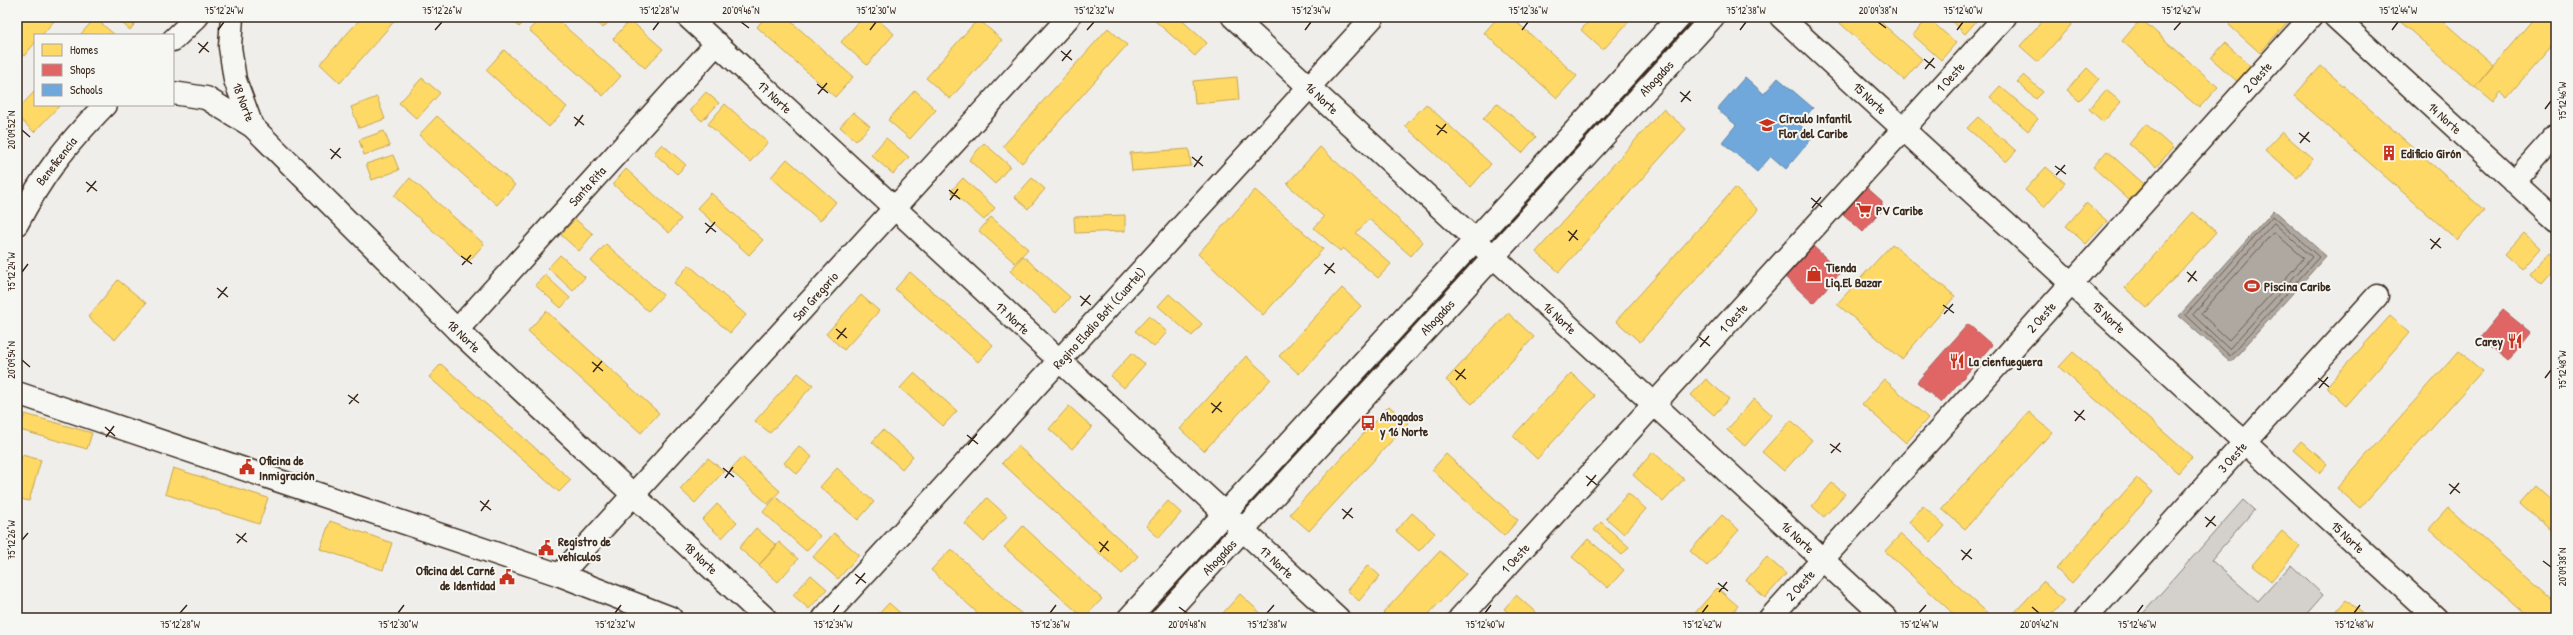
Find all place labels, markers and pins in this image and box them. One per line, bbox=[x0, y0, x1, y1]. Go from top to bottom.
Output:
place label: Círculo Infantil Flor del Caribe bbox=[1778, 109, 1852, 142]
school or university icon: Círculo Infantil Flor del Caribe bbox=[1758, 116, 1776, 134]
building icon: Edificio Girón bbox=[2380, 144, 2398, 162]
place label: Edificio Girón bbox=[2401, 144, 2462, 162]
supermarket icon: PV Caribe bbox=[1855, 201, 1873, 219]
place label: PV Caribe bbox=[1876, 201, 1924, 219]
place label: Tienda Liq.El Bazar bbox=[1825, 258, 1883, 292]
shop icon: Tienda Liq.El Bazar bbox=[1805, 265, 1823, 283]
sports icon: Piscina Caribe bbox=[2243, 277, 2261, 295]
place label: Piscina Caribe bbox=[2264, 277, 2332, 295]
place label: Carey bbox=[2475, 332, 2503, 351]
restaurant icon: Carey bbox=[2506, 332, 2524, 350]
restaurant icon: La cienfueguera bbox=[1948, 352, 1966, 370]
place label: La cienfueguera bbox=[1969, 352, 2043, 371]
place label: Ahogados y 16 Norte bbox=[1379, 407, 1429, 441]
bus stop icon: Ahogados y 16 Norte bbox=[1359, 414, 1377, 432]
place label: Oficina de Inmigración bbox=[259, 451, 315, 485]
public building icon: Oficina de Inmigración bbox=[238, 458, 256, 476]
place label: Registro de vehículos bbox=[557, 532, 612, 565]
public building icon: Registro de vehículos bbox=[537, 539, 555, 557]
place label: Oficina del Carné de Identidad bbox=[416, 561, 496, 594]
public building icon: Oficina del Carné de Identidad bbox=[498, 568, 516, 586]

